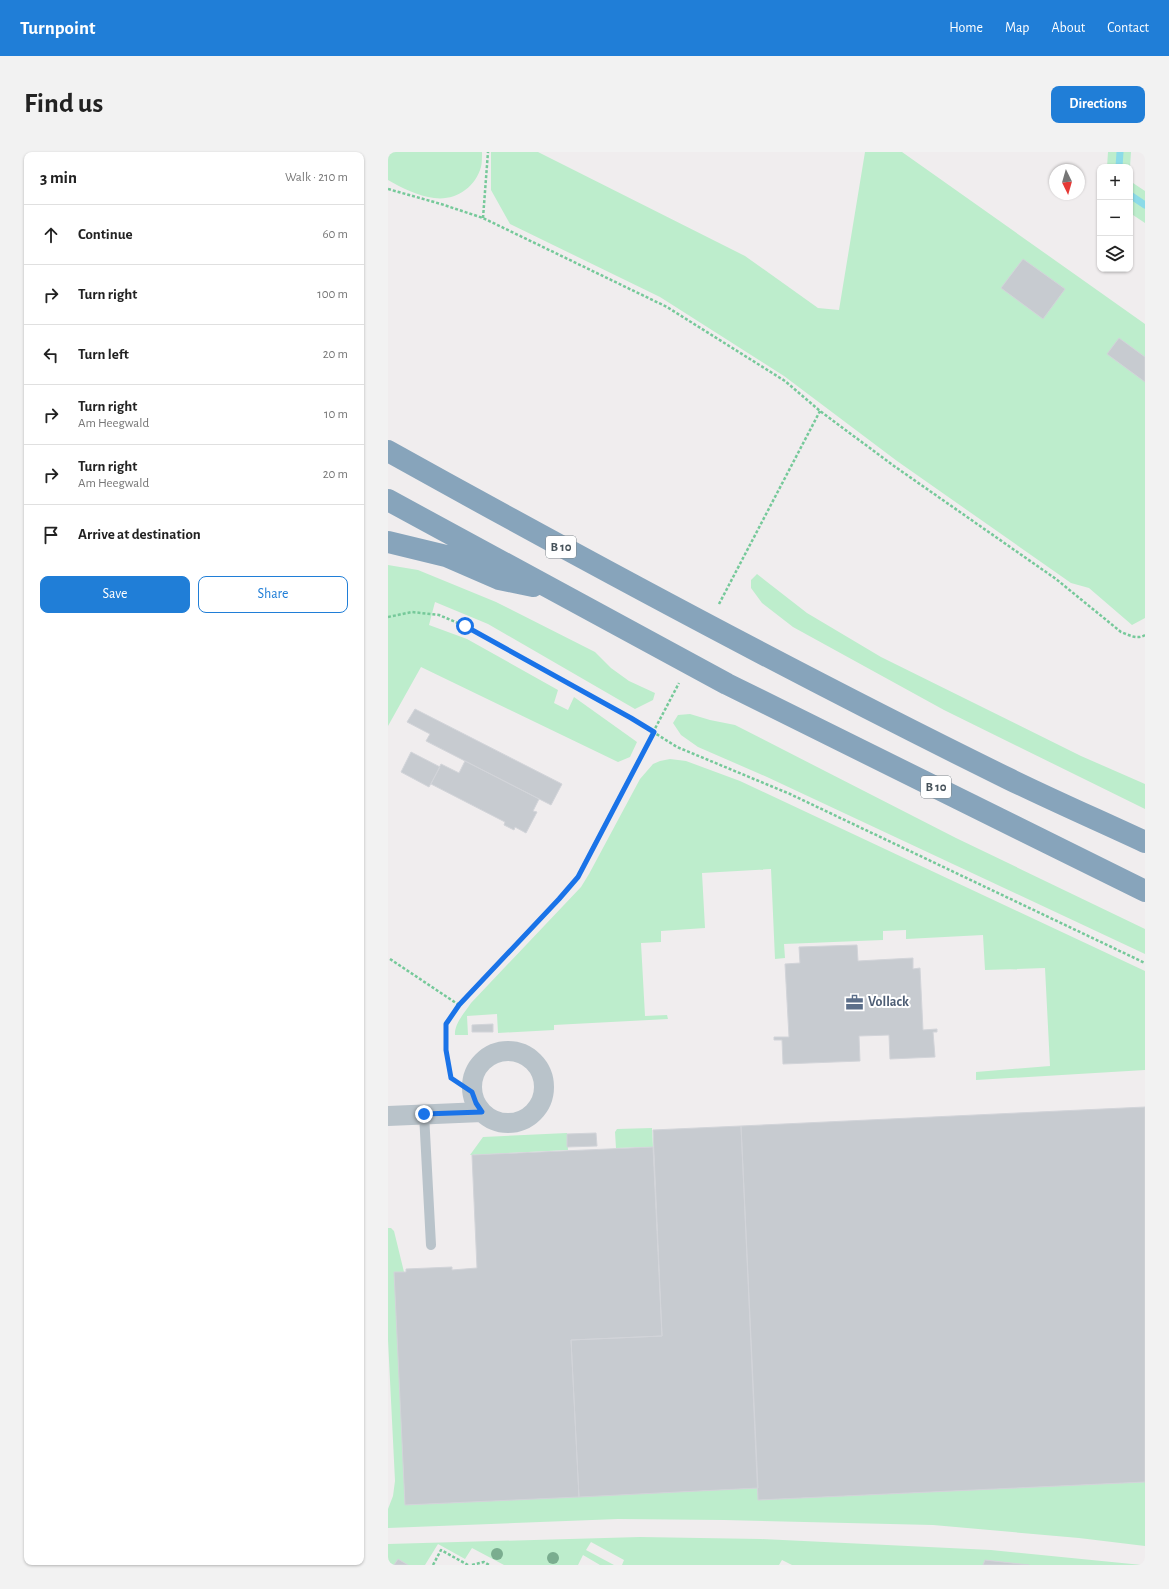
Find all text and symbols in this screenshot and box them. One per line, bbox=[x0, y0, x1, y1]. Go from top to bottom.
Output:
text: Turnpoint bbox=[20, 19, 95, 38]
text: Home bbox=[949, 21, 983, 35]
text: Map bbox=[1005, 21, 1029, 35]
text: About bbox=[1051, 21, 1085, 35]
text: Contact bbox=[1107, 21, 1149, 35]
button: Directions bbox=[1051, 86, 1145, 123]
text: Find us bbox=[24, 90, 103, 118]
north arrow bbox=[1049, 164, 1085, 200]
map controls bbox=[1097, 164, 1133, 272]
button: + bbox=[1097, 164, 1133, 200]
text: 3 min bbox=[40, 169, 77, 186]
text: Walk · 210 m bbox=[285, 171, 348, 184]
button: − bbox=[1097, 200, 1133, 236]
icon: ahead bbox=[40, 224, 62, 246]
text: Continue bbox=[78, 227, 133, 242]
text: 60 m bbox=[322, 228, 348, 241]
button: layers bbox=[1097, 236, 1133, 272]
icon: right bbox=[40, 284, 62, 306]
text: Turn right bbox=[78, 287, 137, 302]
text: 100 m bbox=[317, 288, 348, 301]
icon: left bbox=[40, 344, 62, 366]
text: Turn left bbox=[78, 347, 129, 362]
text: 20 m bbox=[323, 348, 348, 361]
text: Turn right bbox=[78, 399, 137, 414]
icon: right bbox=[40, 404, 62, 426]
text: 10 m bbox=[324, 408, 348, 421]
text: Am Heegwald bbox=[78, 417, 149, 430]
text: Turn right bbox=[78, 459, 137, 474]
icon: right bbox=[40, 464, 62, 486]
text: 20 m bbox=[323, 468, 348, 481]
text: Am Heegwald bbox=[78, 477, 149, 490]
icon: arrive bbox=[40, 524, 62, 546]
text: Arrive at destination bbox=[78, 527, 201, 542]
road number: B 10 bbox=[546, 536, 576, 558]
button: Save bbox=[40, 576, 190, 613]
button: Share bbox=[198, 576, 348, 613]
route start bbox=[456, 617, 474, 635]
road number: B 10 bbox=[921, 776, 951, 798]
office icon: Vollack bbox=[845, 992, 865, 1012]
place label: Vollack bbox=[868, 995, 909, 1009]
route end bbox=[415, 1105, 433, 1123]

